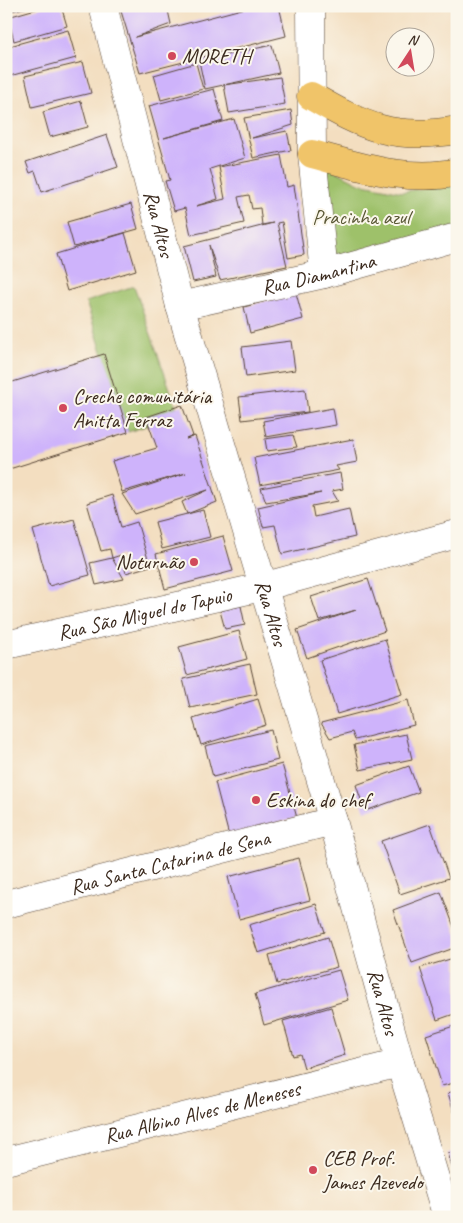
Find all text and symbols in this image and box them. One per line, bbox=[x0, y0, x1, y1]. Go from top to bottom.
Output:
north arrow bbox=[386, 28, 436, 78]
text: N bbox=[407, 31, 421, 49]
place label: MORETH bbox=[182, 43, 254, 69]
marker: MORETH bbox=[166, 50, 178, 62]
street label: Rua Altos bbox=[138, 188, 180, 262]
park label: Pracinha azul bbox=[312, 204, 413, 230]
street label: Rua Diamantina bbox=[259, 247, 380, 301]
place label: Creche comunitária Anitta Ferraz bbox=[73, 383, 213, 433]
marker: Creche comunitária Anitta Ferraz bbox=[57, 402, 69, 414]
place label: Noturnão bbox=[116, 549, 186, 575]
marker: Noturnão bbox=[188, 556, 200, 568]
street label: Rua Altos bbox=[249, 577, 294, 651]
street label: Rua São Miguel do Tapuio bbox=[55, 581, 235, 646]
place label: Eskina do chef bbox=[266, 787, 374, 813]
marker: Eskina do chef bbox=[250, 794, 262, 806]
street label: Rua Santa Catarina de Sena bbox=[67, 824, 274, 900]
street label: Rua Altos bbox=[362, 966, 405, 1040]
street label: Rua Albino Alves de Meneses bbox=[101, 1075, 304, 1149]
place label: CEB Prof. James Azevedo bbox=[322, 1145, 425, 1195]
marker: CEB Prof. James Azevedo bbox=[307, 1164, 319, 1176]

